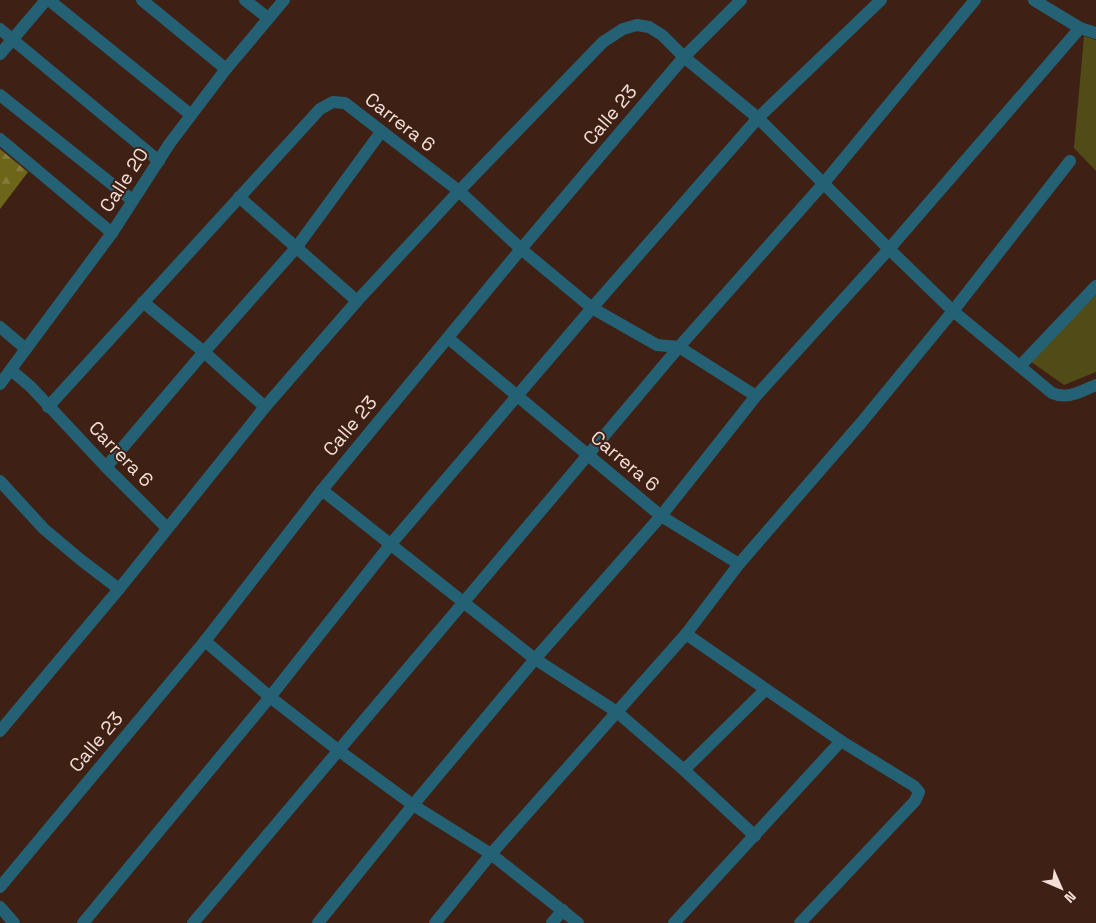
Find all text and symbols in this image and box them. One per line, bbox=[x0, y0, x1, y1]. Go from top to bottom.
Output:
street label: Calle 23 bbox=[577, 80, 643, 150]
street label: Carrera 6 bbox=[360, 87, 440, 157]
street label: Calle 20 bbox=[94, 143, 154, 217]
street label: Calle 23 bbox=[317, 391, 383, 461]
street label: Carrera 6 bbox=[83, 416, 159, 492]
street label: Carrera 6 bbox=[585, 425, 665, 497]
street label: Calle 23 bbox=[63, 707, 129, 777]
north arrow bbox=[1036, 863, 1086, 913]
text: N bbox=[1061, 888, 1080, 907]

